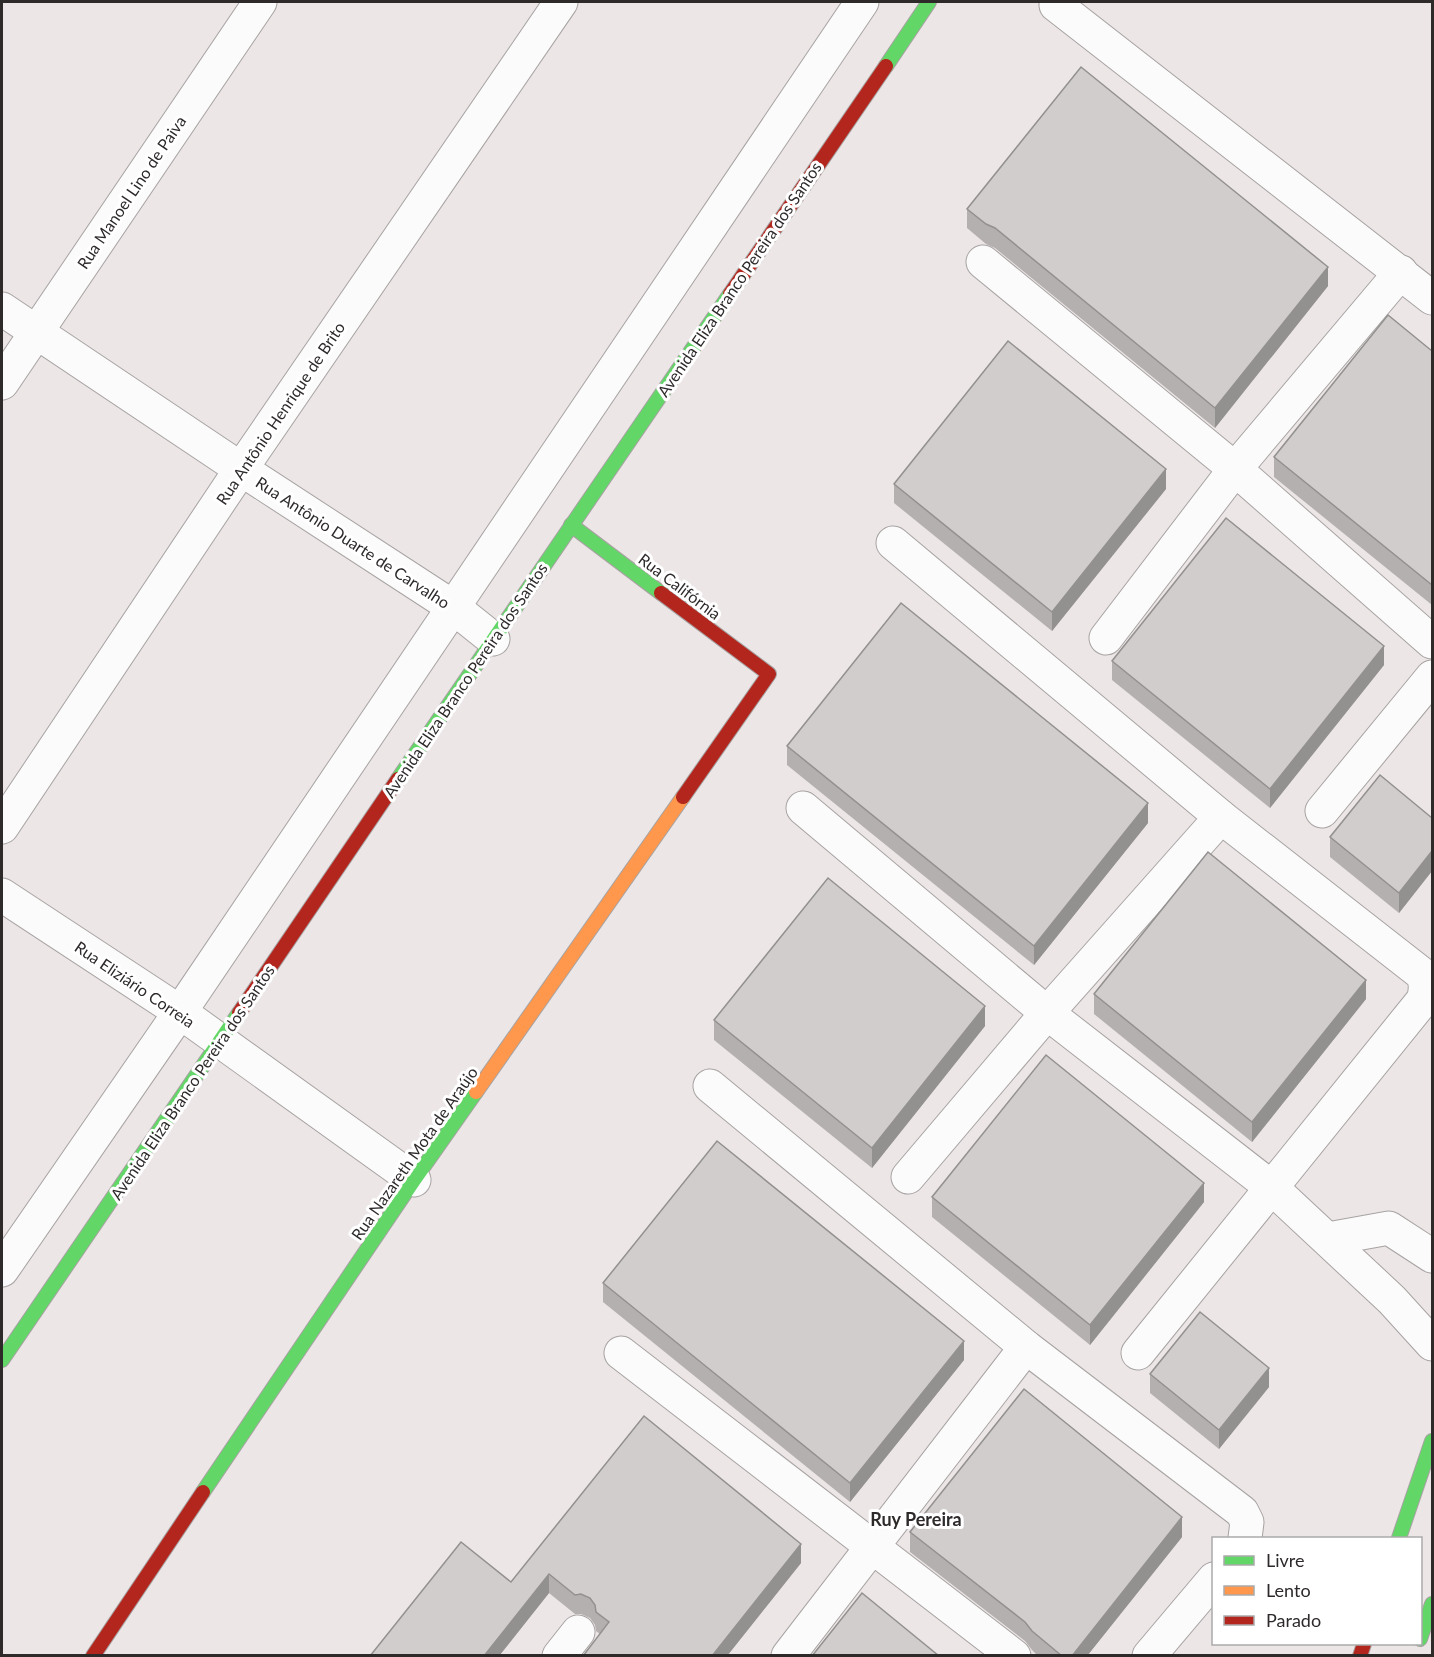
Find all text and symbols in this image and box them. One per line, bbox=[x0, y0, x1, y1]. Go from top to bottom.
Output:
street label: Rua Manoel Lino de Paiva bbox=[73, 112, 189, 272]
street label: Avenida Eliza Branco Pereira dos Santos bbox=[653, 158, 825, 400]
street label: Rua Antônio Henrique de Brito bbox=[212, 318, 348, 508]
street label: Rua Antônio Duarte de Carvalho bbox=[253, 472, 453, 612]
street label: Rua Califórnia bbox=[635, 549, 725, 623]
street label: Avenida Eliza Branco Pereira dos Santos bbox=[379, 559, 551, 801]
street label: Rua Eliziário Correia bbox=[71, 937, 199, 1031]
street label: Avenida Eliza Branco Pereira dos Santos bbox=[106, 961, 278, 1203]
street label: Rua Nazareth Mota de Araújo bbox=[347, 1063, 481, 1243]
district label: Ruy Pereira bbox=[870, 1508, 962, 1530]
legend bbox=[1212, 1537, 1422, 1645]
text: Livre bbox=[1266, 1549, 1305, 1571]
text: Lento bbox=[1266, 1579, 1311, 1601]
text: Parado bbox=[1266, 1609, 1321, 1631]

